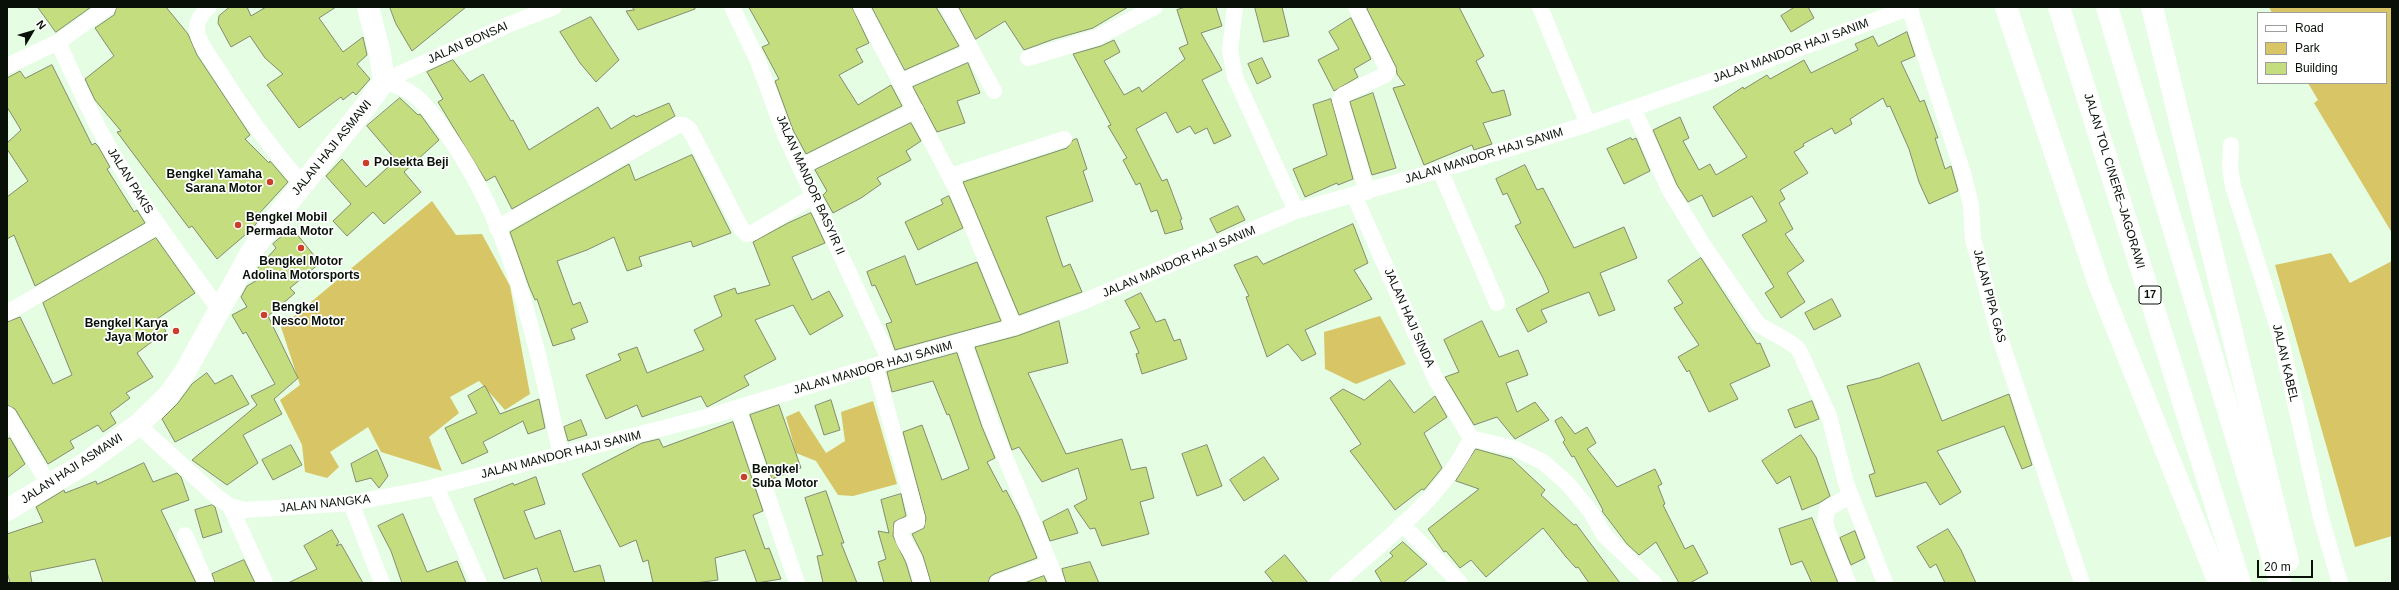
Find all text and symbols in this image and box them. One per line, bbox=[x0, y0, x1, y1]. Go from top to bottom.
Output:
north arrow bbox=[12, 12, 52, 52]
legend bbox=[2257, 12, 2387, 84]
street label: JALAN MANDOR HAJI SANIM bbox=[1711, 16, 1871, 86]
text: N bbox=[34, 18, 49, 31]
street label: JALAN BONSAI bbox=[426, 19, 510, 67]
text: Road bbox=[2295, 21, 2324, 35]
text: Park bbox=[2295, 41, 2320, 55]
text: Building bbox=[2295, 61, 2338, 75]
street label: JALAN TOL CINERE–JAGORAWI bbox=[2080, 92, 2148, 270]
street label: JALAN HAJI ASMAWI bbox=[289, 98, 375, 198]
street label: JALAN MANDOR BASYIR II bbox=[773, 113, 847, 257]
street label: JALAN MANDOR HAJI SANIM bbox=[1403, 125, 1565, 187]
street label: JALAN PAKIS bbox=[104, 145, 156, 217]
place label: Polsekta Beji bbox=[374, 156, 449, 170]
marker: Polsekta Beji bbox=[361, 158, 371, 168]
place label: Bengkel Yamaha Sarana Motor bbox=[167, 168, 262, 196]
marker: Bengkel Yamaha Sarana Motor bbox=[265, 177, 275, 187]
place label: Bengkel Mobil Permada Motor bbox=[246, 211, 333, 239]
marker: Bengkel Mobil Permada Motor bbox=[233, 220, 243, 230]
street label: JALAN MANDOR HAJI SANIM bbox=[1100, 223, 1258, 301]
marker: Bengkel Motor Adolina Motorsports bbox=[296, 243, 306, 253]
street label: JALAN PIPA GAS bbox=[1970, 248, 2008, 344]
place label: Bengkel Motor Adolina Motorsports bbox=[242, 255, 360, 283]
street label: JALAN HAJI SINDA bbox=[1381, 266, 1437, 370]
road number: 17 bbox=[2139, 286, 2161, 304]
place label: Bengkel Nesco Motor bbox=[272, 301, 345, 329]
marker: Bengkel Nesco Motor bbox=[259, 310, 269, 320]
place label: Bengkel Karya Jaya Motor bbox=[85, 317, 168, 345]
street label: JALAN KABEL bbox=[2269, 323, 2301, 403]
marker: Bengkel Karya Jaya Motor bbox=[171, 326, 181, 336]
street label: JALAN MANDOR HAJI SANIM bbox=[792, 338, 954, 398]
street label: JALAN MANDOR HAJI SANIM bbox=[479, 428, 643, 482]
street label: JALAN HAJI ASMAWI bbox=[18, 431, 126, 507]
place label: Bengkel Suba Motor bbox=[752, 463, 818, 491]
marker: Bengkel Suba Motor bbox=[739, 472, 749, 482]
street label: JALAN NANGKA bbox=[279, 492, 371, 516]
scale bar bbox=[2259, 552, 2315, 578]
text: 20 m bbox=[2264, 560, 2291, 574]

